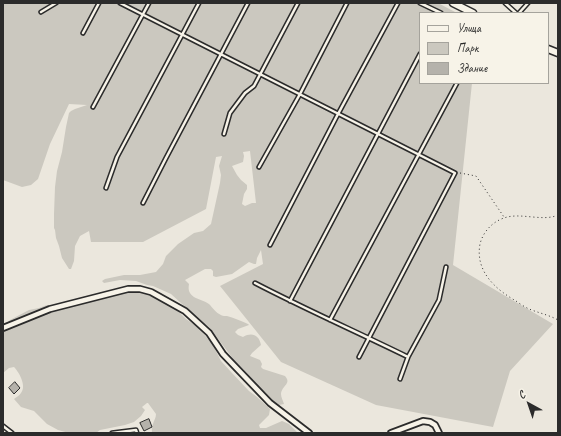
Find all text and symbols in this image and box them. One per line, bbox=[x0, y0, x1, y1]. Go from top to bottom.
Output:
legend bbox=[419, 12, 549, 84]
text: Улица bbox=[457, 20, 481, 36]
text: Парк bbox=[457, 40, 478, 56]
text: Здание bbox=[457, 60, 487, 76]
north arrow bbox=[509, 384, 549, 424]
text: С bbox=[515, 388, 528, 402]

